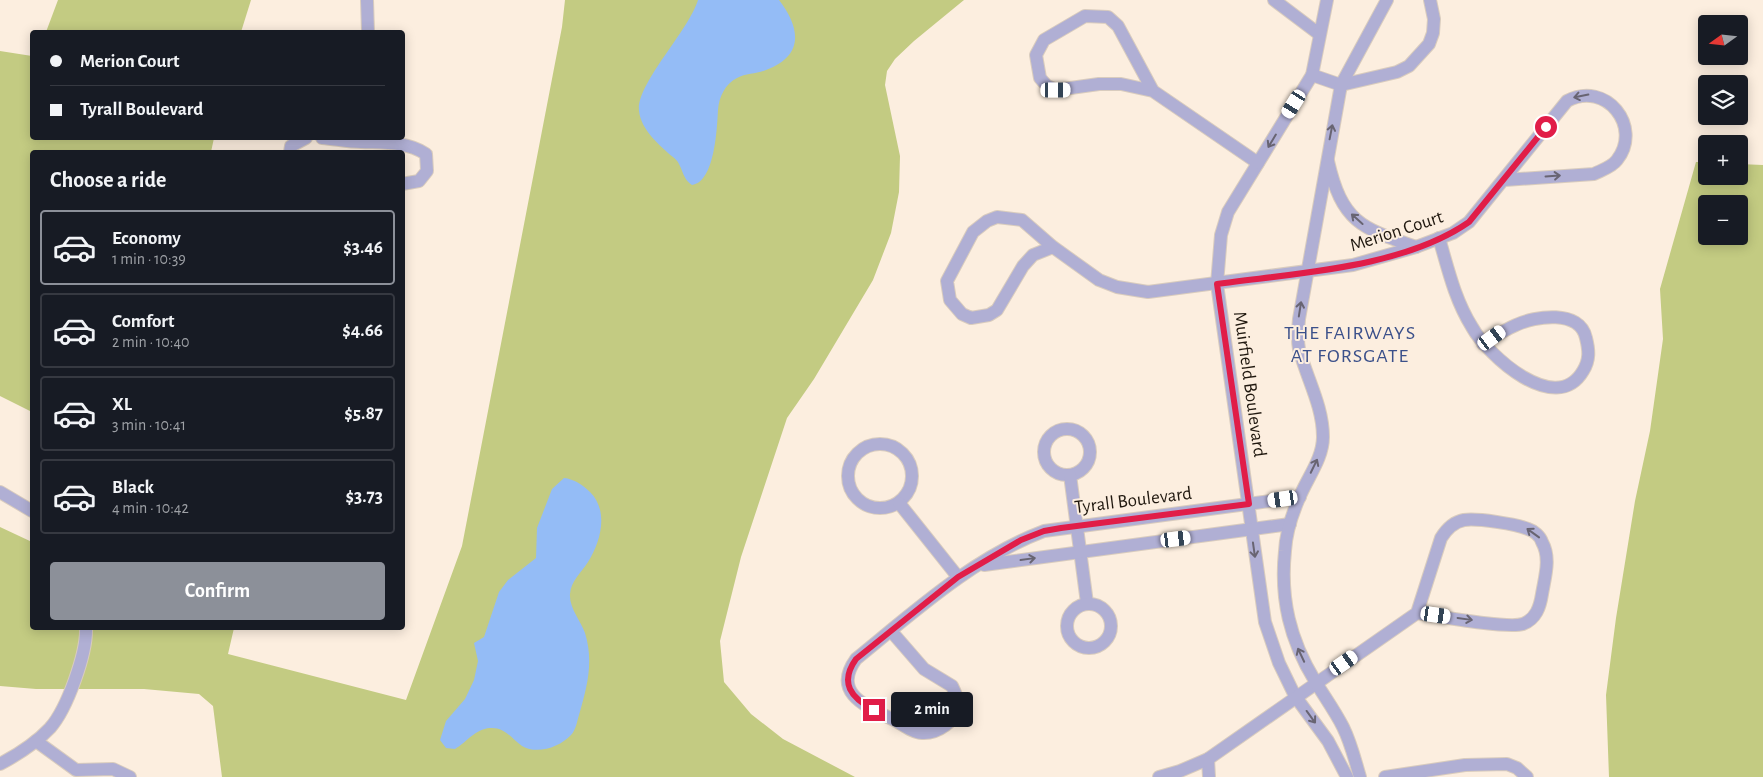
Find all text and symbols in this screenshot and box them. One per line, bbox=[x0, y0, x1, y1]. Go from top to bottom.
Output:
north arrow bbox=[1698, 15, 1748, 65]
map controls bbox=[1698, 15, 1748, 245]
text: Merion Court bbox=[80, 52, 179, 71]
button: layers bbox=[1698, 75, 1748, 125]
car bbox=[1041, 83, 1071, 98]
car bbox=[1279, 87, 1308, 121]
one-way arrow bbox=[1574, 92, 1590, 101]
text: Tyrall Boulevard bbox=[80, 100, 203, 119]
route start bbox=[1535, 116, 1557, 138]
one-way arrow bbox=[1327, 124, 1337, 140]
one-way arrow bbox=[1266, 133, 1276, 147]
button: + bbox=[1698, 135, 1748, 185]
text: Choose a ride bbox=[50, 169, 166, 191]
one-way arrow bbox=[1545, 172, 1561, 181]
button: − bbox=[1698, 195, 1748, 245]
street label: Merion Court bbox=[1348, 207, 1445, 255]
one-way arrow bbox=[1350, 213, 1363, 225]
icon: car bbox=[52, 225, 97, 270]
text: Economy bbox=[112, 229, 181, 248]
text: $3.46 bbox=[343, 238, 383, 257]
text: 1 min · 10:39 bbox=[112, 251, 186, 267]
one-way arrow bbox=[1296, 301, 1306, 317]
icon: car bbox=[52, 308, 97, 353]
street label: Muirfield Boulevard bbox=[1230, 310, 1269, 458]
text: Comfort bbox=[112, 312, 174, 331]
text: $4.66 bbox=[342, 321, 383, 340]
district label: THE FAIRWAYS AT FORSGATE bbox=[1284, 323, 1416, 366]
car bbox=[1475, 323, 1508, 353]
text: 2 min · 10:40 bbox=[112, 334, 190, 350]
icon: car bbox=[52, 391, 97, 436]
text: XL bbox=[112, 395, 132, 414]
text: $5.87 bbox=[344, 404, 383, 423]
text: 3 min · 10:41 bbox=[112, 417, 186, 433]
one-way arrow bbox=[1310, 459, 1320, 474]
icon: car bbox=[52, 474, 97, 519]
text: Black bbox=[112, 478, 154, 497]
street label: Tyrall Boulevard bbox=[1073, 484, 1193, 517]
text: $3.73 bbox=[346, 487, 383, 506]
car bbox=[1267, 489, 1298, 509]
text: 4 min · 10:42 bbox=[112, 500, 189, 516]
one-way arrow bbox=[1527, 528, 1540, 539]
car bbox=[1160, 530, 1191, 548]
one-way arrow bbox=[1250, 541, 1260, 557]
one-way arrow bbox=[1019, 553, 1035, 563]
button: Confirm bbox=[50, 562, 385, 620]
car bbox=[1420, 605, 1451, 625]
one-way arrow bbox=[1457, 615, 1473, 625]
one-way arrow bbox=[1295, 648, 1305, 663]
car bbox=[1327, 648, 1360, 678]
callout: 2 min bbox=[892, 692, 974, 728]
route end bbox=[863, 699, 885, 721]
text: 2 min bbox=[914, 701, 950, 717]
one-way arrow bbox=[1306, 710, 1316, 724]

